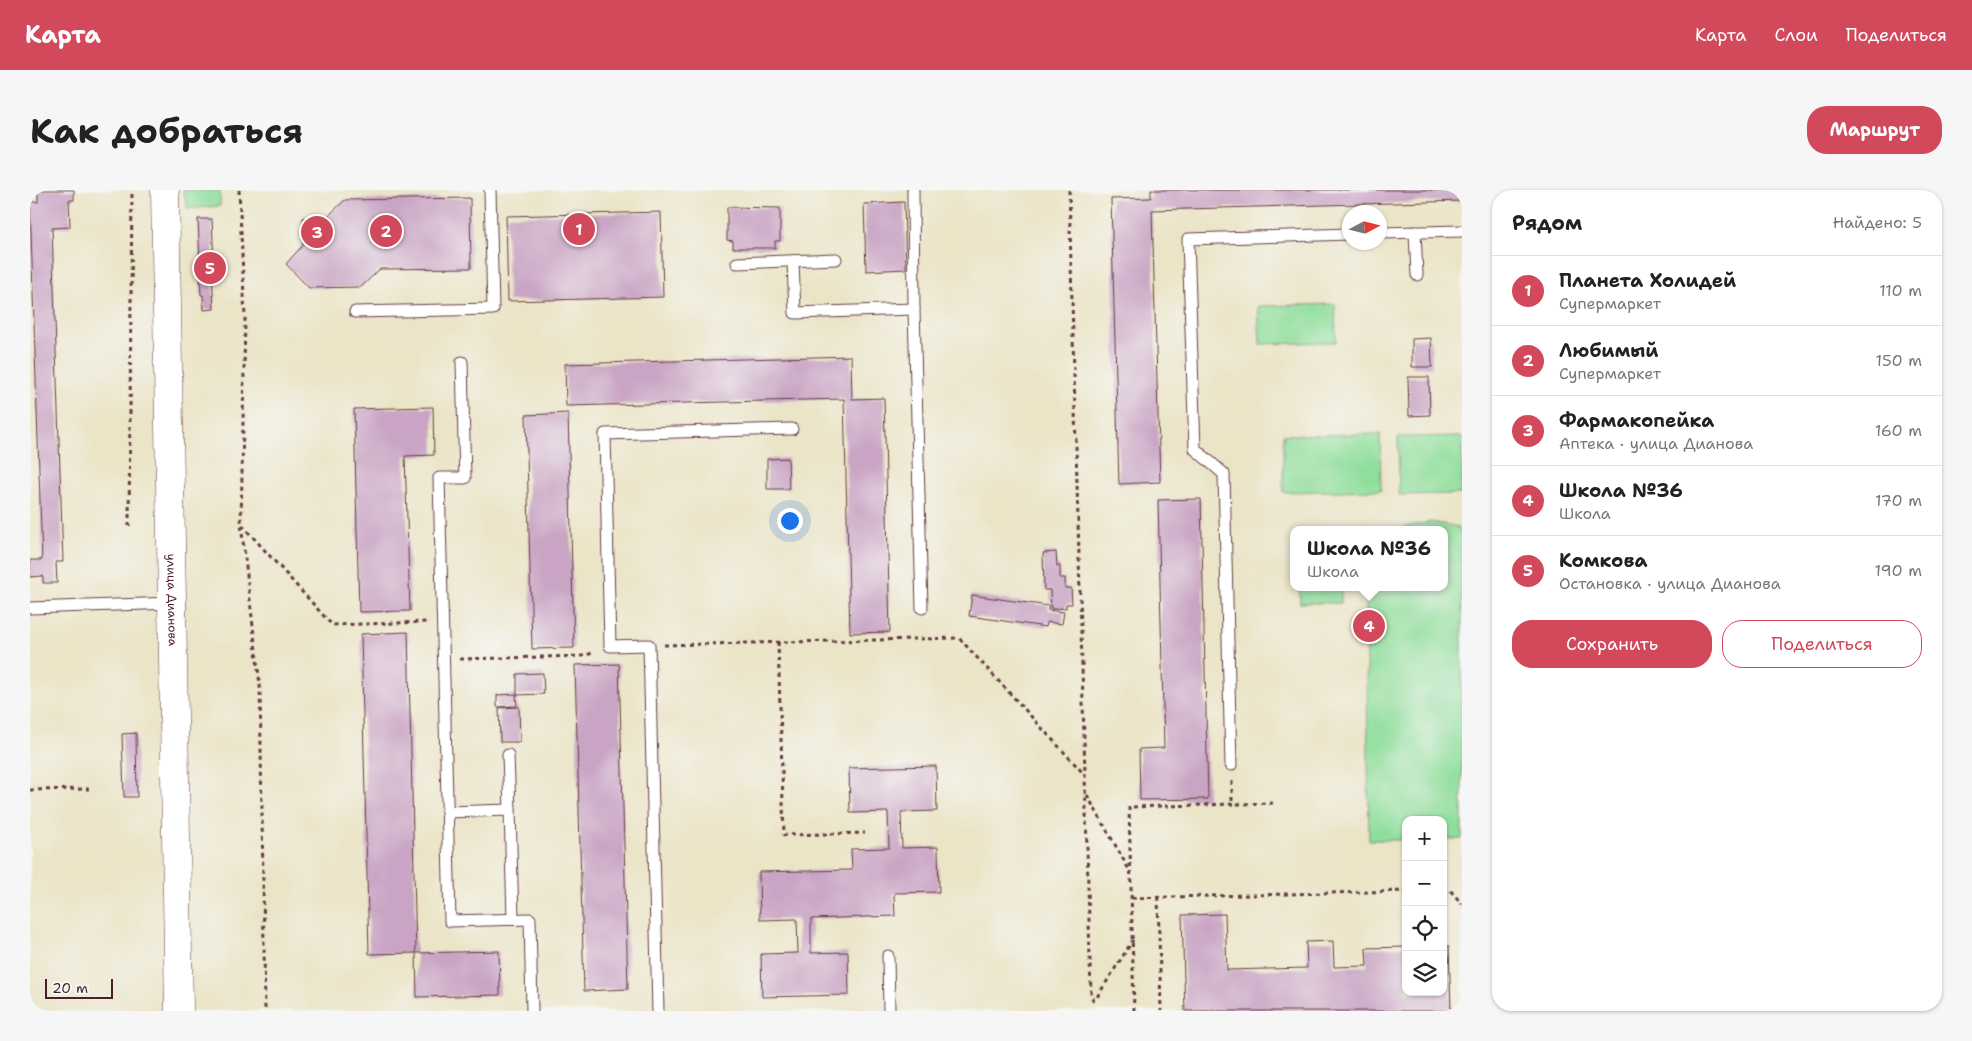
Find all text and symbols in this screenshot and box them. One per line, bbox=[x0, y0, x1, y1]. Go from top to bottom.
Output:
text: Карта bbox=[25, 19, 101, 51]
text: Карта bbox=[1695, 23, 1746, 47]
text: Слои bbox=[1774, 23, 1818, 47]
text: Поделиться bbox=[1846, 23, 1947, 47]
button: Маршрут bbox=[1807, 106, 1942, 154]
text: Как добраться bbox=[30, 107, 303, 154]
north arrow bbox=[1342, 205, 1387, 250]
text: Рядом bbox=[1512, 209, 1582, 237]
pin: 1 bbox=[563, 210, 595, 248]
pin: 2 bbox=[370, 212, 402, 250]
text: Найдено: 5 bbox=[1833, 212, 1922, 233]
pin: 3 bbox=[301, 213, 333, 251]
pin: 5 bbox=[194, 249, 226, 287]
text: Планета Холидей bbox=[1559, 268, 1736, 293]
text: 1 bbox=[1524, 280, 1532, 301]
text: 110 m bbox=[1879, 280, 1922, 301]
text: Супермаркет bbox=[1559, 293, 1661, 314]
text: Любимый bbox=[1559, 338, 1658, 363]
text: 2 bbox=[1522, 350, 1534, 371]
text: 150 m bbox=[1875, 350, 1922, 371]
text: Супермаркет bbox=[1559, 363, 1661, 384]
text: Фармакопейка bbox=[1559, 408, 1714, 433]
text: 3 bbox=[1522, 420, 1534, 441]
text: 160 m bbox=[1875, 420, 1922, 441]
text: Аптека · улица Дианова bbox=[1559, 433, 1753, 454]
text: Школа №36 bbox=[1559, 478, 1683, 503]
text: 4 bbox=[1522, 490, 1534, 511]
text: 170 m bbox=[1875, 490, 1922, 511]
text: Школа bbox=[1559, 503, 1611, 524]
your location bbox=[777, 508, 803, 534]
popup bbox=[1290, 526, 1448, 591]
text: Школа №36 bbox=[1307, 536, 1431, 561]
text: Комкова bbox=[1559, 548, 1647, 573]
street label: улица Дианова bbox=[163, 553, 181, 647]
text: 5 bbox=[1523, 560, 1533, 581]
text: 190 m bbox=[1875, 560, 1922, 581]
text: Школа bbox=[1307, 561, 1359, 582]
text: Остановка · улица Дианова bbox=[1559, 573, 1781, 594]
pin: 4 bbox=[1353, 607, 1385, 645]
button: Сохранить bbox=[1512, 620, 1712, 668]
button: Поделиться bbox=[1722, 620, 1922, 668]
map controls bbox=[1402, 816, 1447, 996]
button: + bbox=[1402, 816, 1447, 861]
button: − bbox=[1402, 861, 1447, 906]
button: locate bbox=[1402, 906, 1447, 951]
button: layers bbox=[1402, 951, 1447, 996]
scale bar bbox=[45, 976, 112, 999]
text: 20 m bbox=[52, 979, 88, 997]

